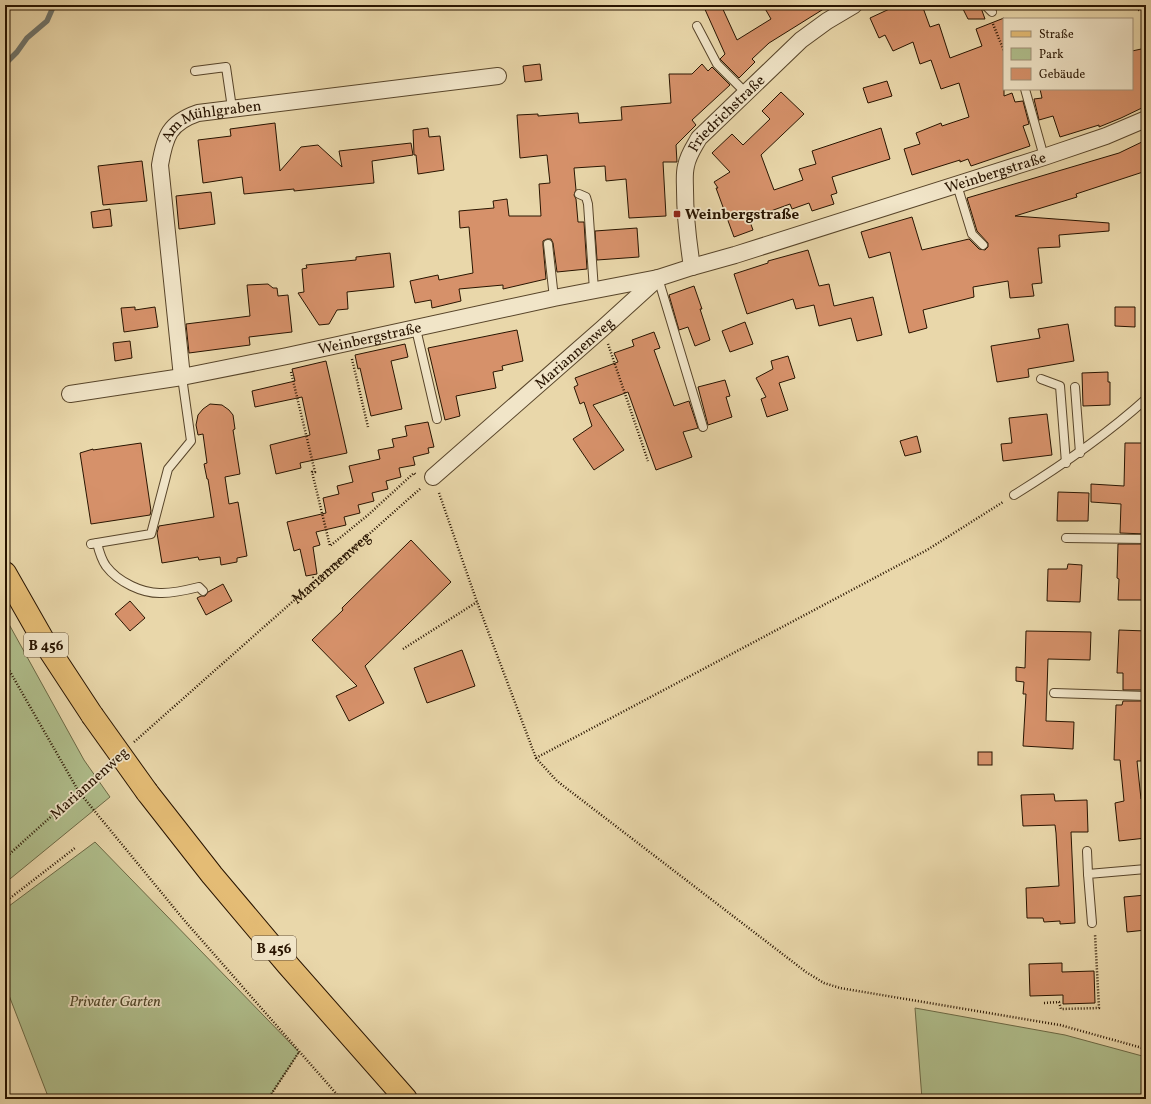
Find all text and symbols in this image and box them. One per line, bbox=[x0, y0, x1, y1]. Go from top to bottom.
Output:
legend bbox=[1003, 18, 1133, 90]
text: Straße bbox=[1039, 27, 1074, 43]
text: Park bbox=[1039, 47, 1064, 63]
text: Gebäude bbox=[1039, 67, 1086, 83]
street label: Friedrichstraße bbox=[684, 71, 770, 157]
street label: Am Mühlgraben bbox=[157, 96, 263, 146]
street label: Weinbergstraße bbox=[942, 148, 1049, 200]
place label: Weinbergstraße bbox=[685, 205, 800, 226]
marker: Weinbergstraße bbox=[672, 209, 682, 219]
street label: Mariannenweg bbox=[531, 313, 620, 395]
street label: Weinbergstraße bbox=[316, 318, 424, 361]
street label: Mariannenweg bbox=[288, 528, 376, 610]
road number: B 456 bbox=[24, 633, 68, 657]
street label: Mariannenweg bbox=[46, 743, 134, 825]
road number: B 456 bbox=[252, 936, 296, 960]
park label: Privater Garten bbox=[69, 992, 161, 1013]

